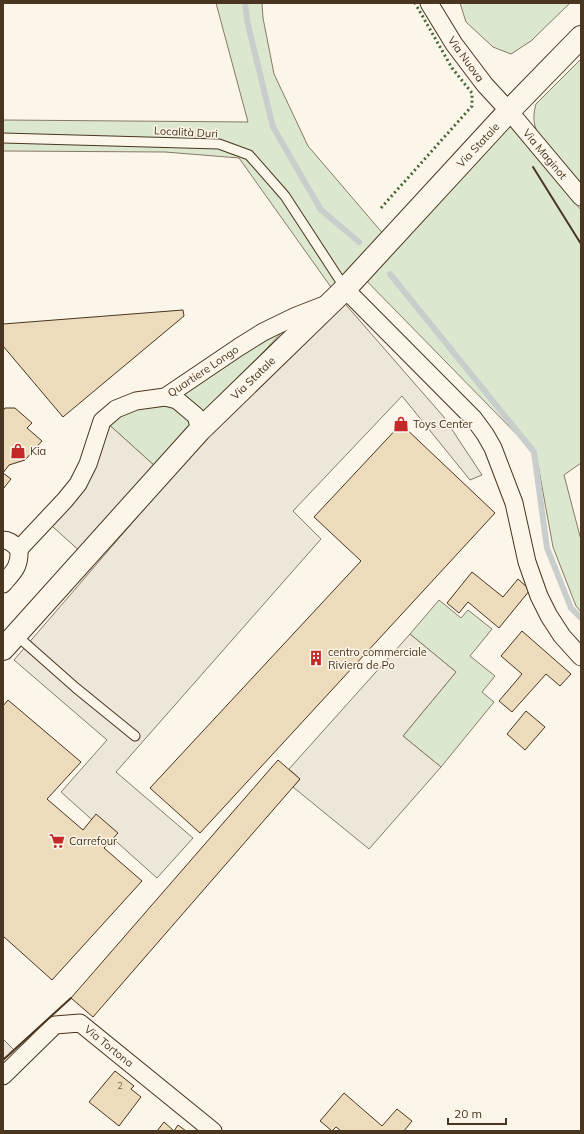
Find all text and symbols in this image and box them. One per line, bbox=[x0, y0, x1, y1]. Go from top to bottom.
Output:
street label: Via Nuova bbox=[445, 33, 487, 85]
street label: Via Statale bbox=[454, 120, 502, 170]
street label: Località Duri bbox=[154, 123, 218, 141]
street label: Via Maginot bbox=[520, 126, 570, 182]
street label: Quartiere Longo bbox=[165, 342, 241, 400]
street label: Via Statale bbox=[228, 353, 278, 403]
shop icon: Toys Center bbox=[392, 415, 410, 433]
place label: Toys Center bbox=[413, 417, 472, 431]
shop icon: Kia bbox=[9, 442, 27, 460]
place label: Kia bbox=[30, 444, 46, 458]
place label: centro commerciale Riviera de Po bbox=[328, 645, 427, 672]
building icon: centro commerciale Riviera de Po bbox=[307, 649, 325, 667]
supermarket icon: Carrefour bbox=[48, 832, 66, 850]
place label: Carrefour bbox=[69, 834, 117, 848]
street label: Via Tortona bbox=[82, 1022, 136, 1070]
house number: 2 bbox=[117, 1080, 123, 1091]
scale bar bbox=[448, 1100, 506, 1126]
text: 20 m bbox=[454, 1106, 482, 1121]

